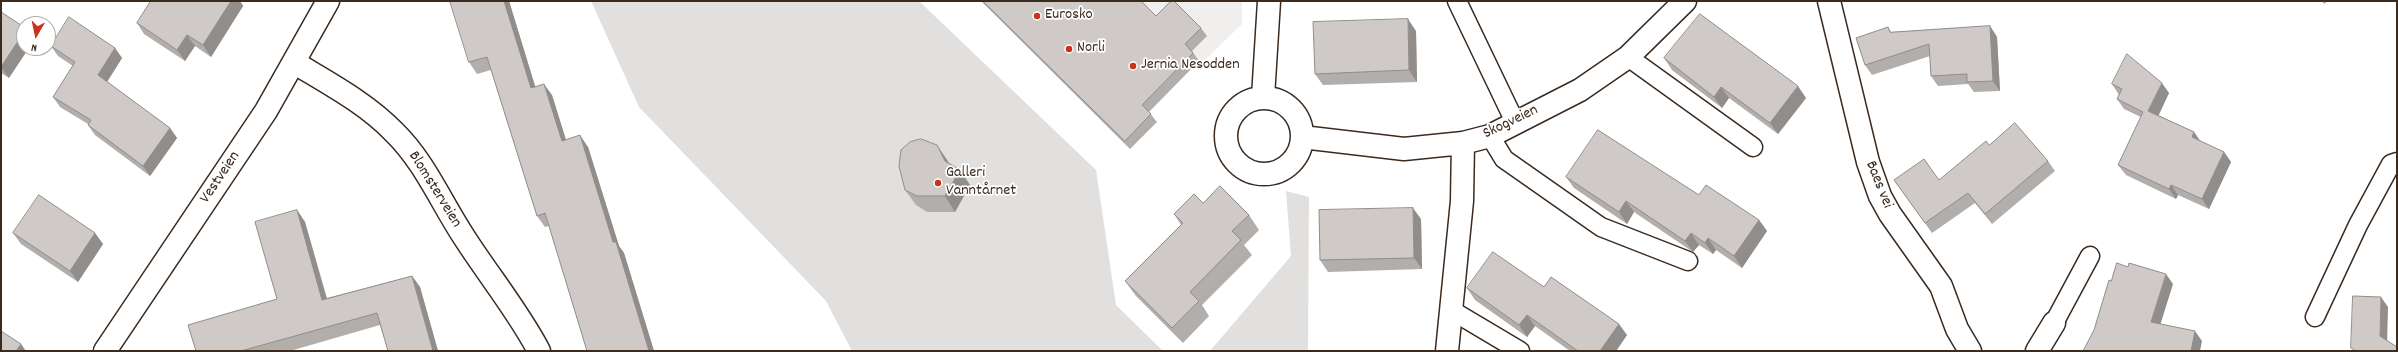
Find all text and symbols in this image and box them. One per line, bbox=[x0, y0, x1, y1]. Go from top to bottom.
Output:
place label: Eurosko bbox=[1045, 6, 1093, 26]
marker: Eurosko bbox=[1032, 11, 1042, 21]
north arrow bbox=[16, 16, 56, 56]
text: N bbox=[30, 39, 38, 55]
place label: Norli bbox=[1077, 39, 1105, 59]
marker: Norli bbox=[1064, 44, 1074, 54]
place label: Jernia Nesodden bbox=[1141, 56, 1240, 76]
marker: Jernia Nesodden bbox=[1128, 61, 1138, 71]
street label: Skogveien bbox=[1480, 101, 1542, 145]
street label: Vestveien bbox=[197, 148, 245, 208]
street label: Blomsterveien bbox=[403, 148, 465, 232]
street label: Baes vei bbox=[1860, 159, 1896, 211]
place label: Galleri Vanntårnet bbox=[946, 164, 1016, 202]
marker: Galleri Vanntårnet bbox=[933, 178, 943, 188]

